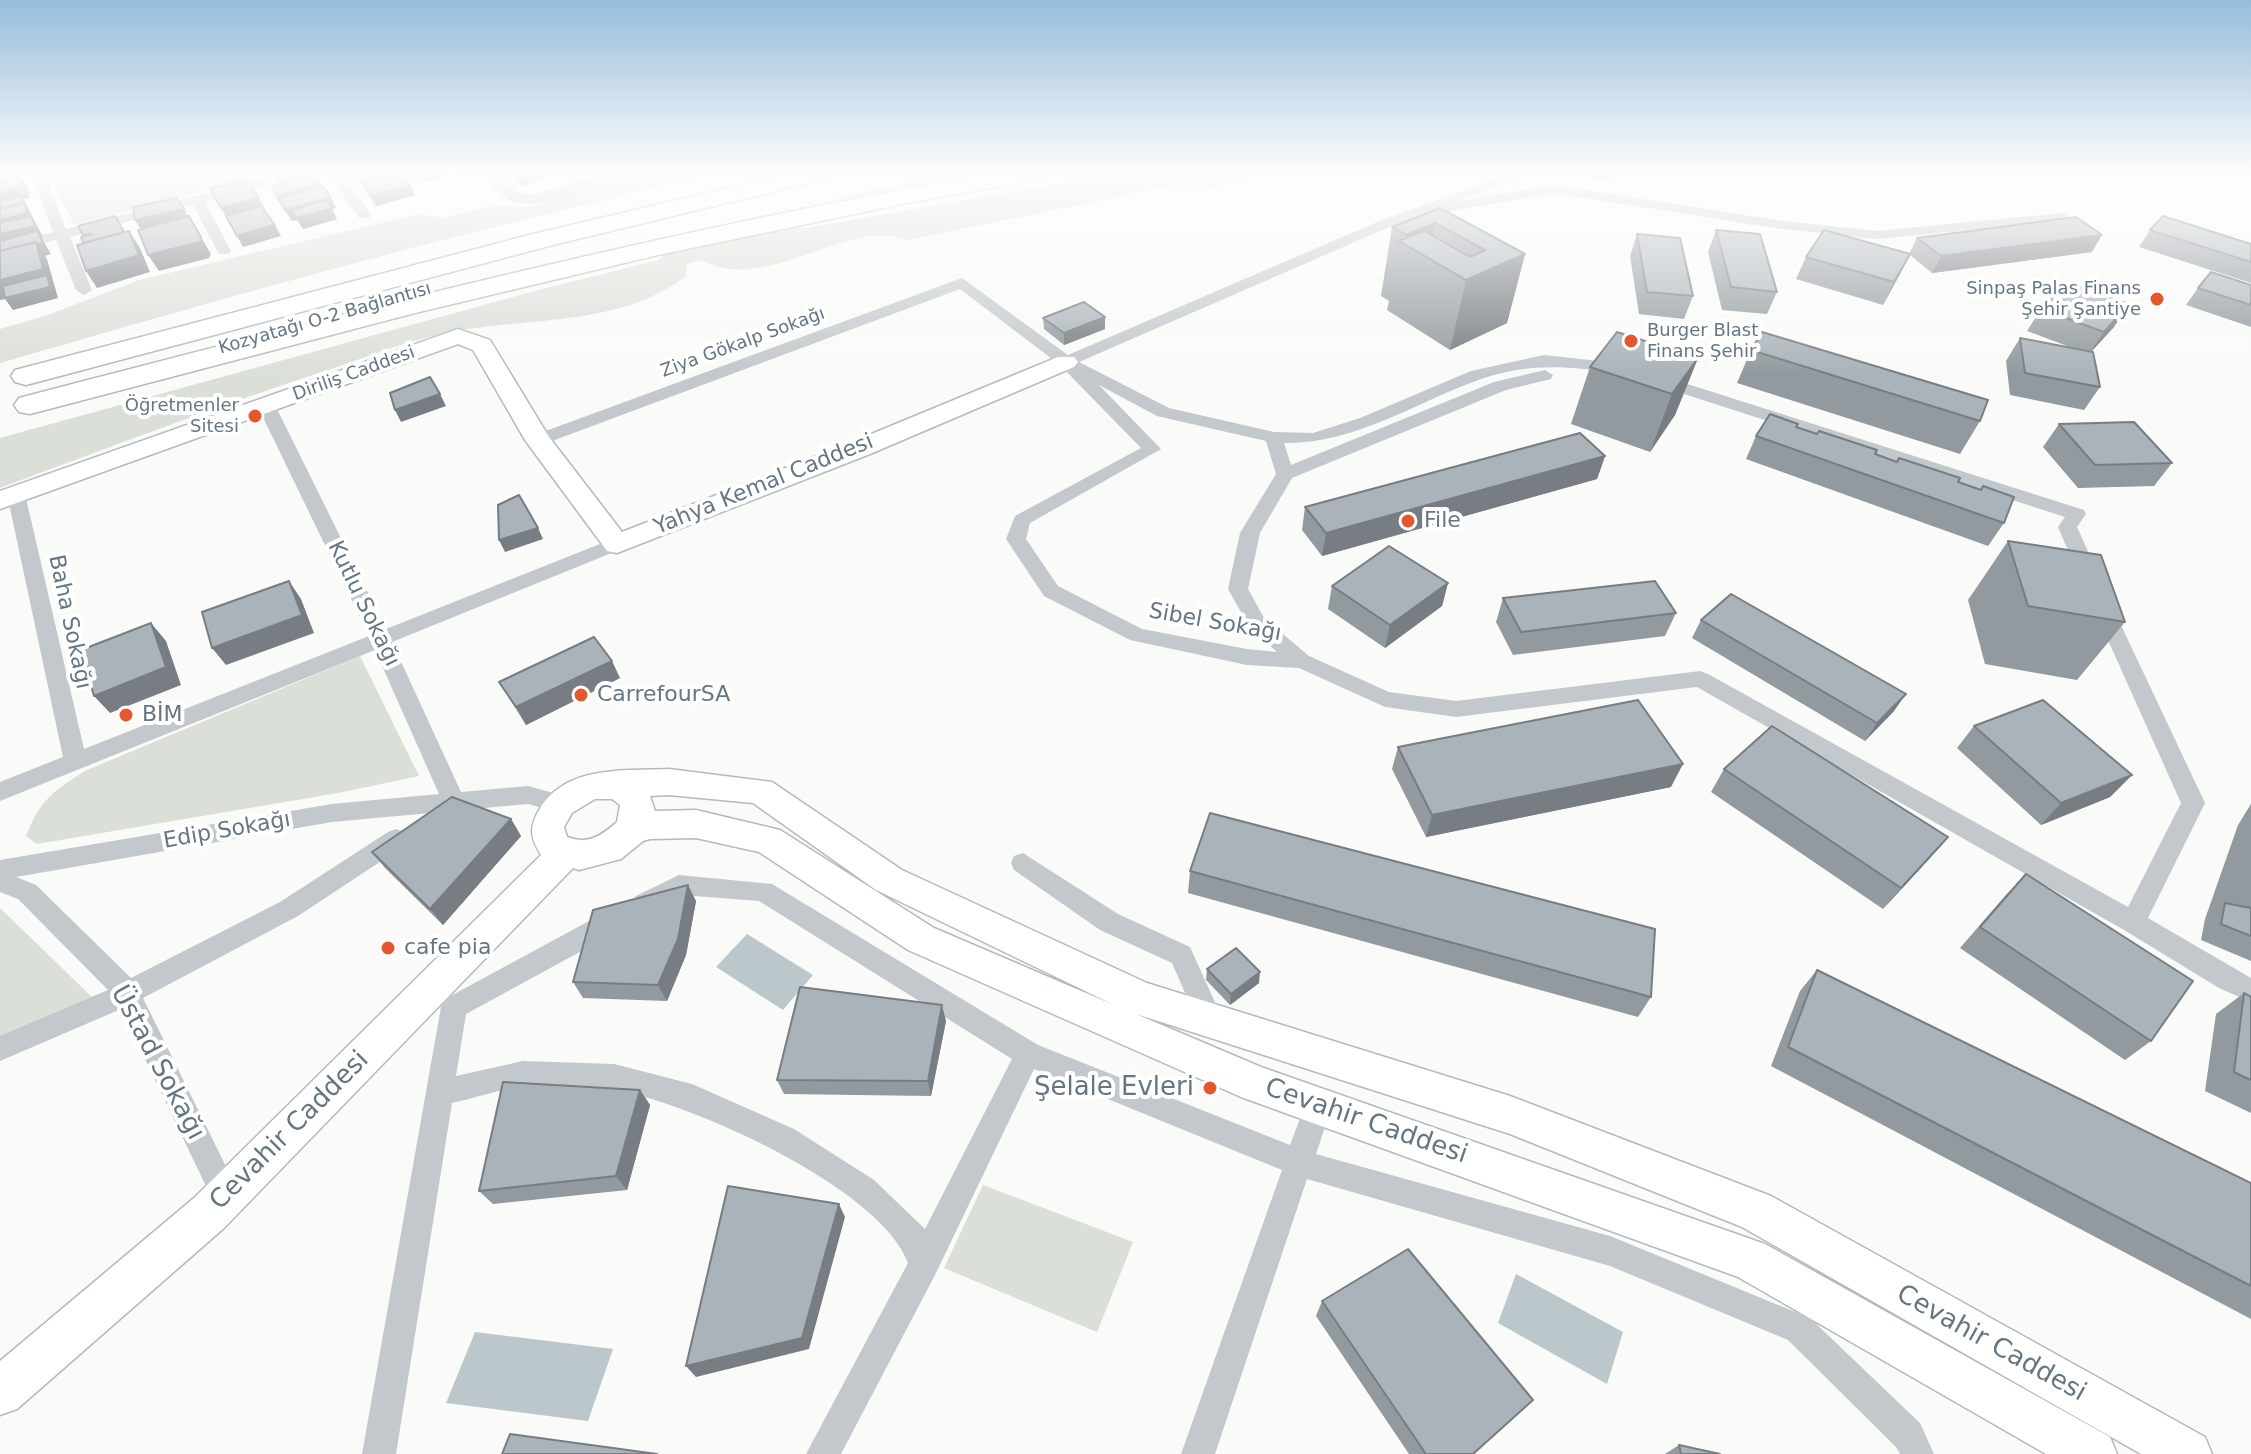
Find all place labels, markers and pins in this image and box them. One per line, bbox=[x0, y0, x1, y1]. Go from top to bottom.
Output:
place label: Sinpaş Palas Finans Şehir Şantiye bbox=[1966, 278, 2141, 320]
marker: Sinpaş Palas Finans Şehir Şantiye bbox=[2148, 290, 2166, 308]
place label: Burger Blast Finans Şehir bbox=[1647, 320, 1758, 362]
marker: Burger Blast Finans Şehir bbox=[1622, 332, 1640, 350]
place label: Öğretmenler Sitesi bbox=[125, 395, 239, 438]
marker: Öğretmenler Sitesi bbox=[246, 407, 264, 425]
place label: File bbox=[1424, 508, 1461, 534]
marker: File bbox=[1399, 512, 1417, 530]
place label: CarrefourSA bbox=[597, 682, 730, 708]
marker: CarrefourSA bbox=[572, 686, 590, 704]
place label: BİM bbox=[142, 702, 183, 728]
marker: BİM bbox=[117, 706, 135, 724]
place label: cafe pia bbox=[404, 935, 491, 961]
marker: cafe pia bbox=[379, 939, 397, 957]
place label: Şelale Evleri bbox=[1034, 1072, 1194, 1104]
marker: Şelale Evleri bbox=[1201, 1079, 1219, 1097]

